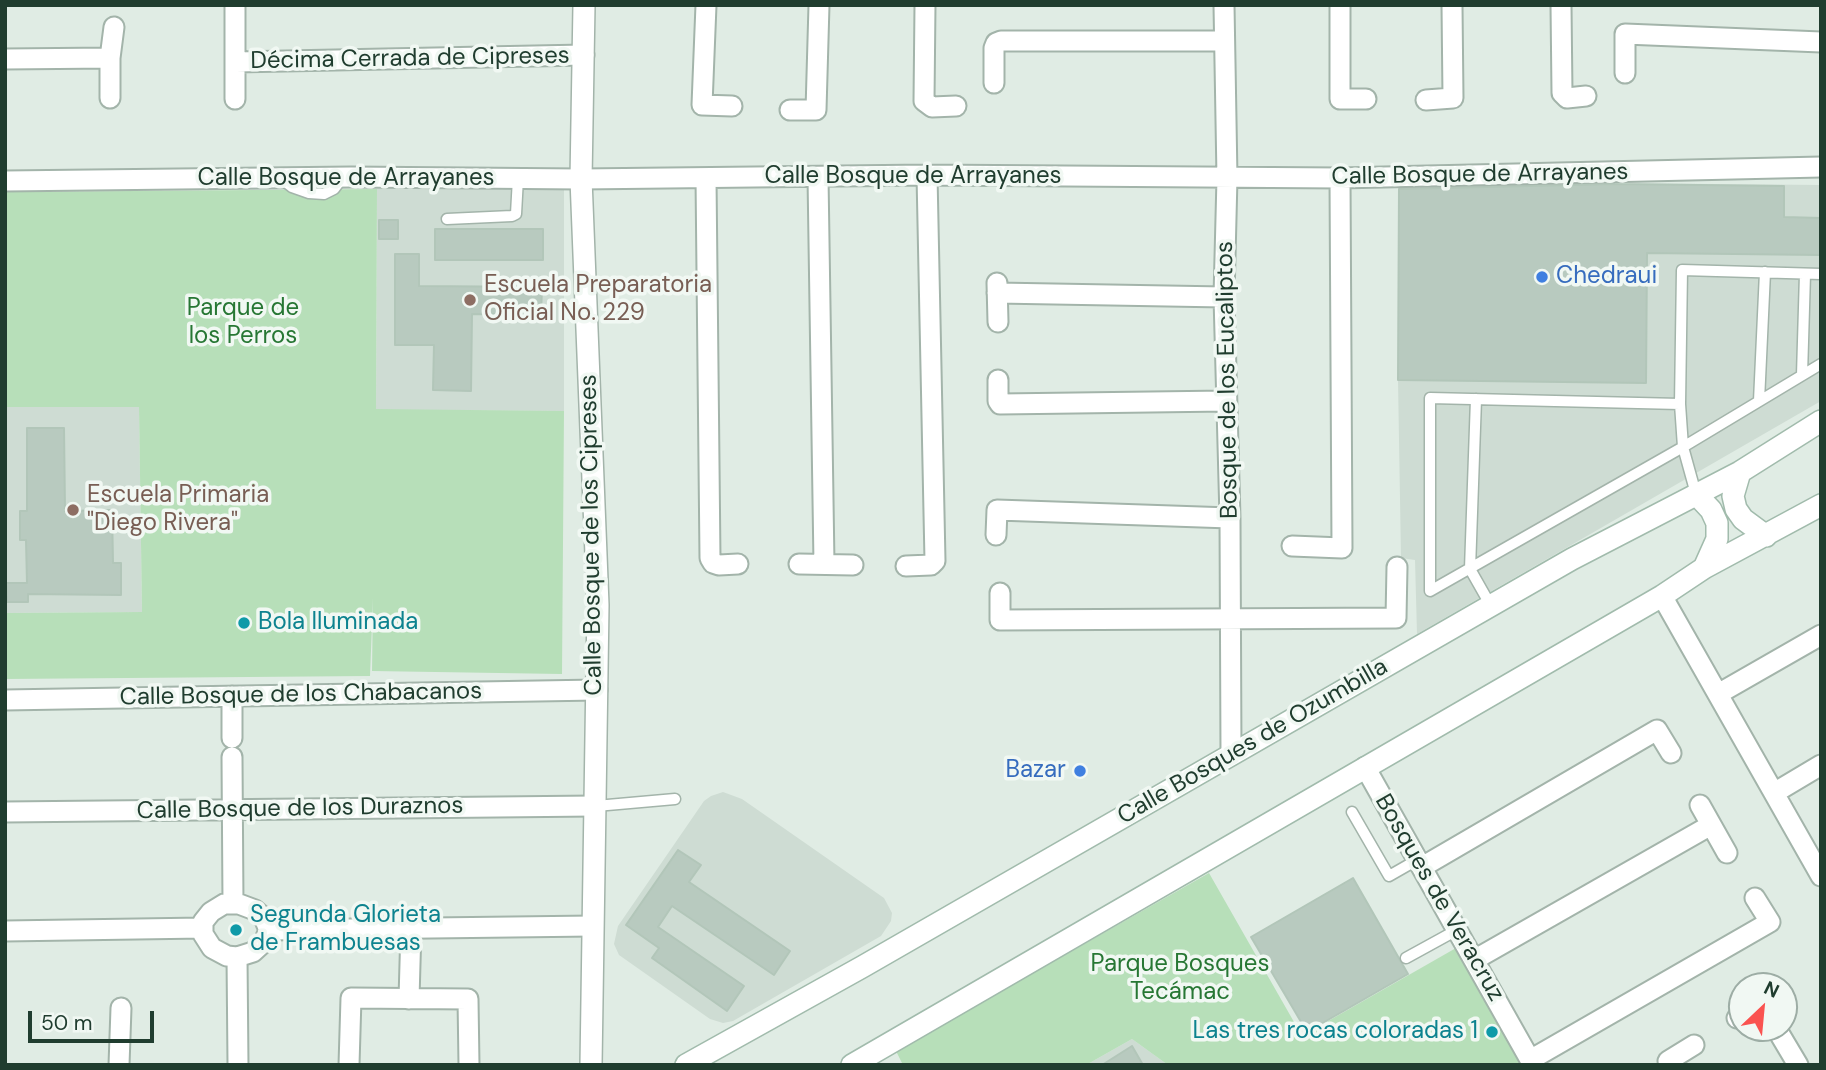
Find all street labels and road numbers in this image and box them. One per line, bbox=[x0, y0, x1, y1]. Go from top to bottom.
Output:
street label: Décima Cerrada de Cipreses bbox=[250, 42, 570, 76]
street label: Calle Bosque de Arrayanes bbox=[1331, 158, 1629, 192]
street label: Calle Bosque de Arrayanes bbox=[764, 163, 1062, 191]
street label: Calle Bosque de Arrayanes bbox=[197, 165, 495, 193]
street label: Bosque de los Eucaliptos bbox=[1211, 241, 1245, 519]
street label: Calle Bosque de los Cipreses bbox=[575, 374, 609, 696]
street label: Calle Bosques de Ozumbilla bbox=[1113, 653, 1393, 831]
street label: Calle Bosque de los Chabacanos bbox=[119, 677, 483, 713]
street label: Bosques de Veracruz bbox=[1368, 789, 1510, 1007]
street label: Calle Bosque de los Duraznos bbox=[136, 792, 464, 826]

